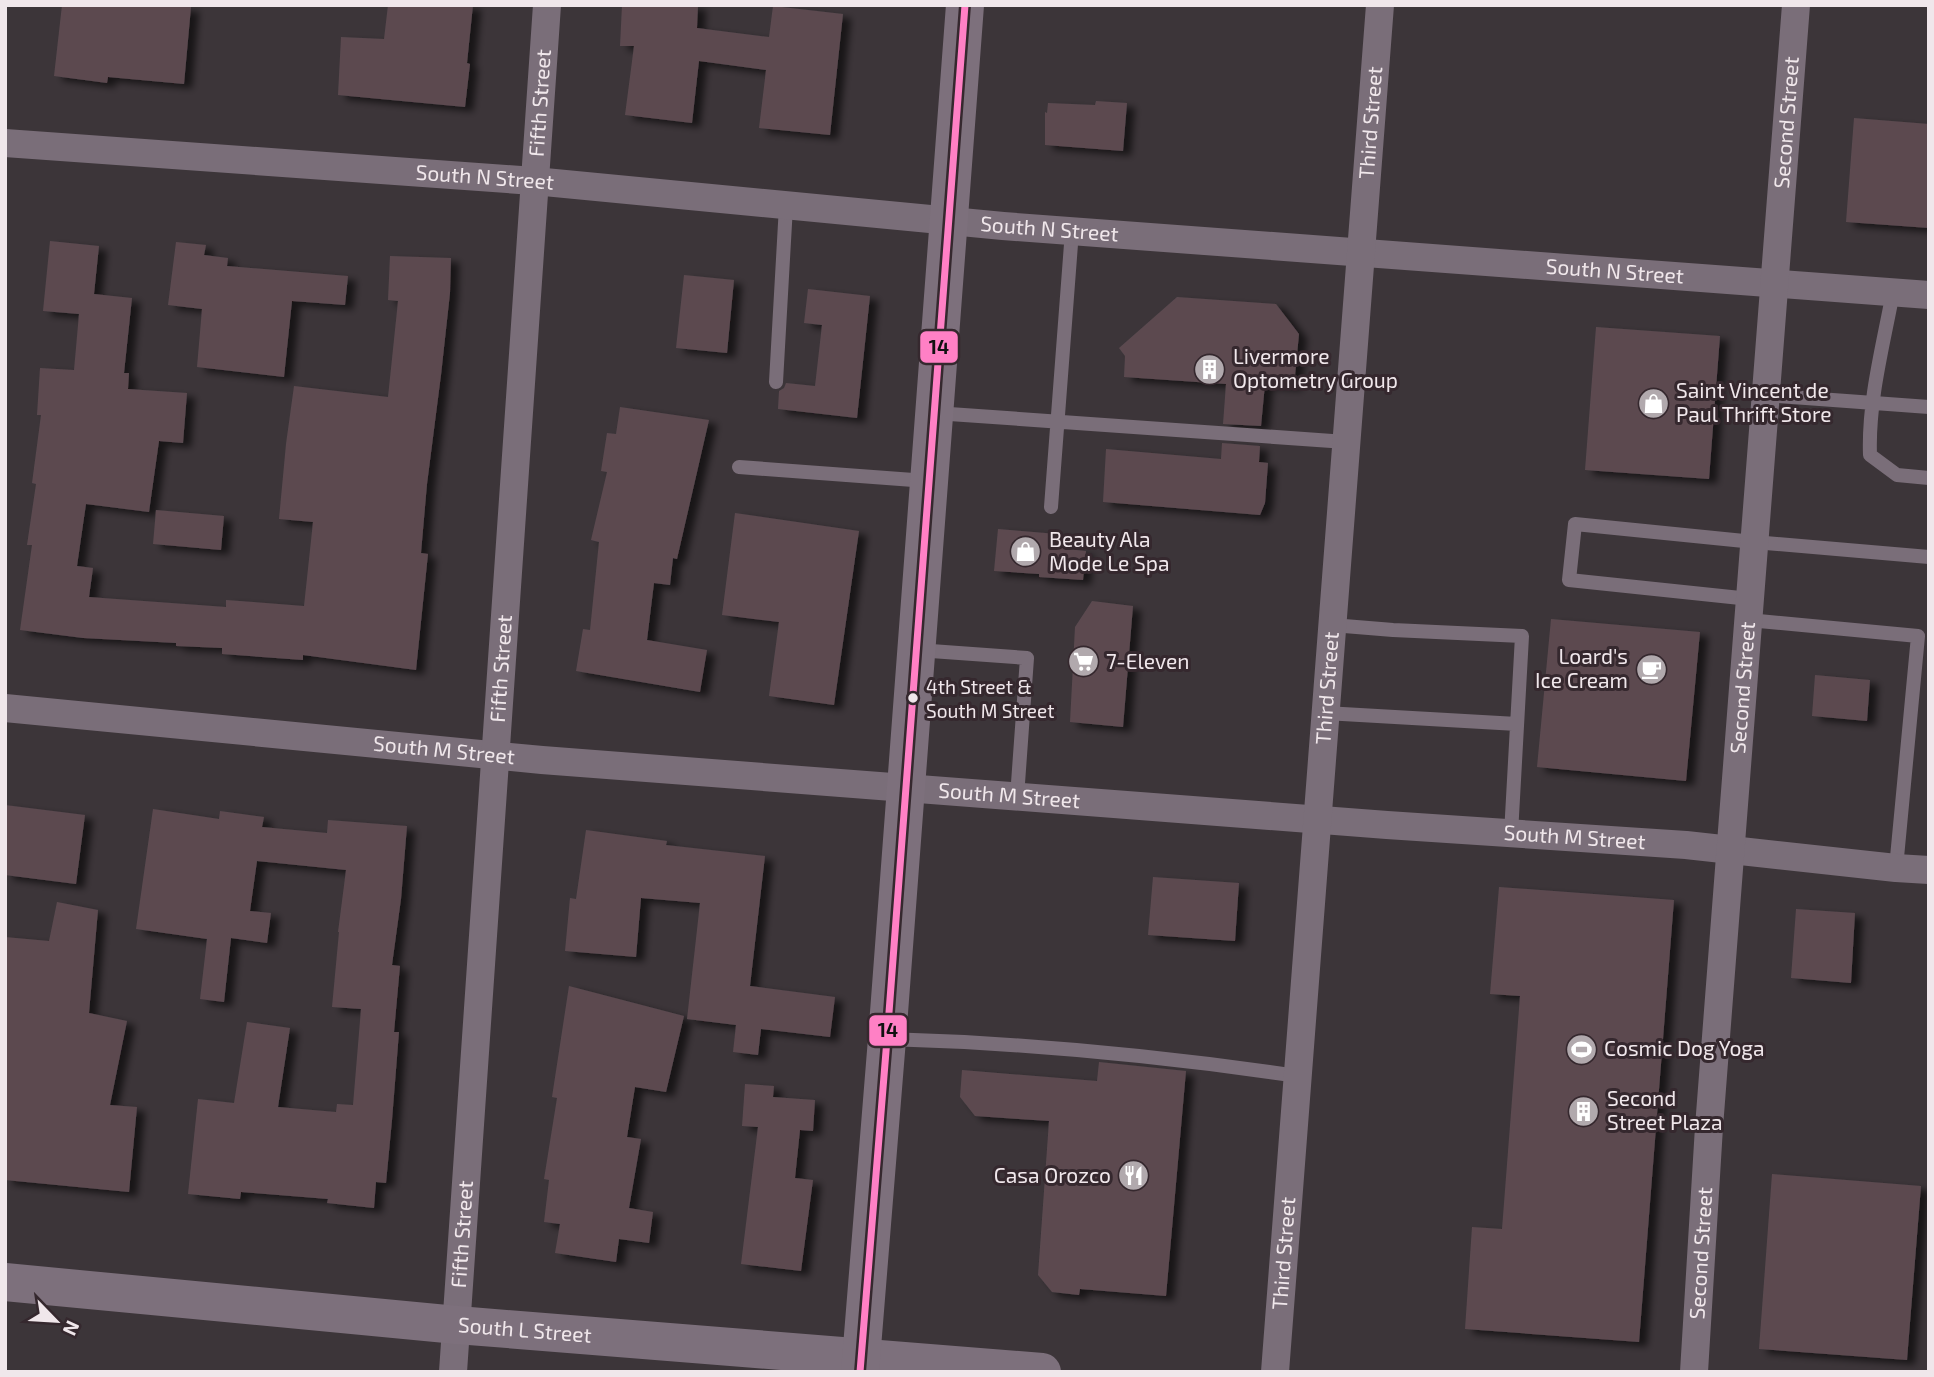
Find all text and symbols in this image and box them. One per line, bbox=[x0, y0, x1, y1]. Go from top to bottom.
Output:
street label: Fifth Street bbox=[523, 48, 555, 158]
street label: Second Street bbox=[1768, 55, 1803, 189]
street label: Third Street bbox=[1353, 65, 1386, 180]
street label: South N Street bbox=[415, 159, 555, 194]
street label: South N Street bbox=[979, 210, 1119, 246]
street label: South N Street bbox=[1545, 252, 1685, 288]
line badge: 14 bbox=[919, 330, 959, 364]
text: 14 bbox=[929, 335, 949, 358]
place label: Livermore Optometry Group bbox=[1233, 343, 1398, 392]
building icon: Livermore Optometry Group bbox=[1193, 352, 1227, 386]
place label: Saint Vincent de Paul Thrift Store bbox=[1676, 377, 1831, 426]
shop icon: Saint Vincent de Paul Thrift Store bbox=[1636, 386, 1670, 420]
place label: Beauty Ala Mode Le Spa bbox=[1049, 526, 1170, 575]
shop icon: Beauty Ala Mode Le Spa bbox=[1009, 535, 1043, 569]
street label: Fifth Street bbox=[484, 614, 516, 723]
street label: Second Street bbox=[1724, 621, 1759, 755]
street label: Third Street bbox=[1309, 631, 1343, 745]
place label: Loard's Ice Cream bbox=[1535, 643, 1628, 692]
supermarket icon: 7-Eleven bbox=[1066, 645, 1100, 679]
place label: 7-Eleven bbox=[1106, 648, 1189, 673]
cafe icon: Loard's Ice Cream bbox=[1634, 652, 1668, 686]
place label: 4th Street & South M Street bbox=[926, 675, 1055, 722]
marker: 4th Street & South M Street bbox=[906, 691, 920, 705]
street label: South M Street bbox=[372, 730, 516, 768]
street label: South M Street bbox=[937, 777, 1081, 812]
street label: South M Street bbox=[1503, 819, 1646, 853]
line badge: 14 bbox=[868, 1014, 908, 1047]
text: 14 bbox=[878, 1018, 898, 1041]
sports icon: Cosmic Dog Yoga bbox=[1564, 1032, 1598, 1066]
place label: Cosmic Dog Yoga bbox=[1604, 1035, 1764, 1060]
place label: Second Street Plaza bbox=[1607, 1085, 1722, 1134]
building icon: Second Street Plaza bbox=[1567, 1094, 1601, 1128]
restaurant icon: Casa Orozco bbox=[1117, 1159, 1151, 1193]
place label: Casa Orozco bbox=[994, 1162, 1111, 1187]
street label: Fifth Street bbox=[445, 1180, 477, 1289]
street label: Second Street bbox=[1683, 1186, 1716, 1320]
street label: Third Street bbox=[1266, 1196, 1299, 1311]
north arrow bbox=[21, 1286, 91, 1356]
street label: South L Street bbox=[457, 1311, 593, 1347]
text: N bbox=[59, 1317, 85, 1339]

